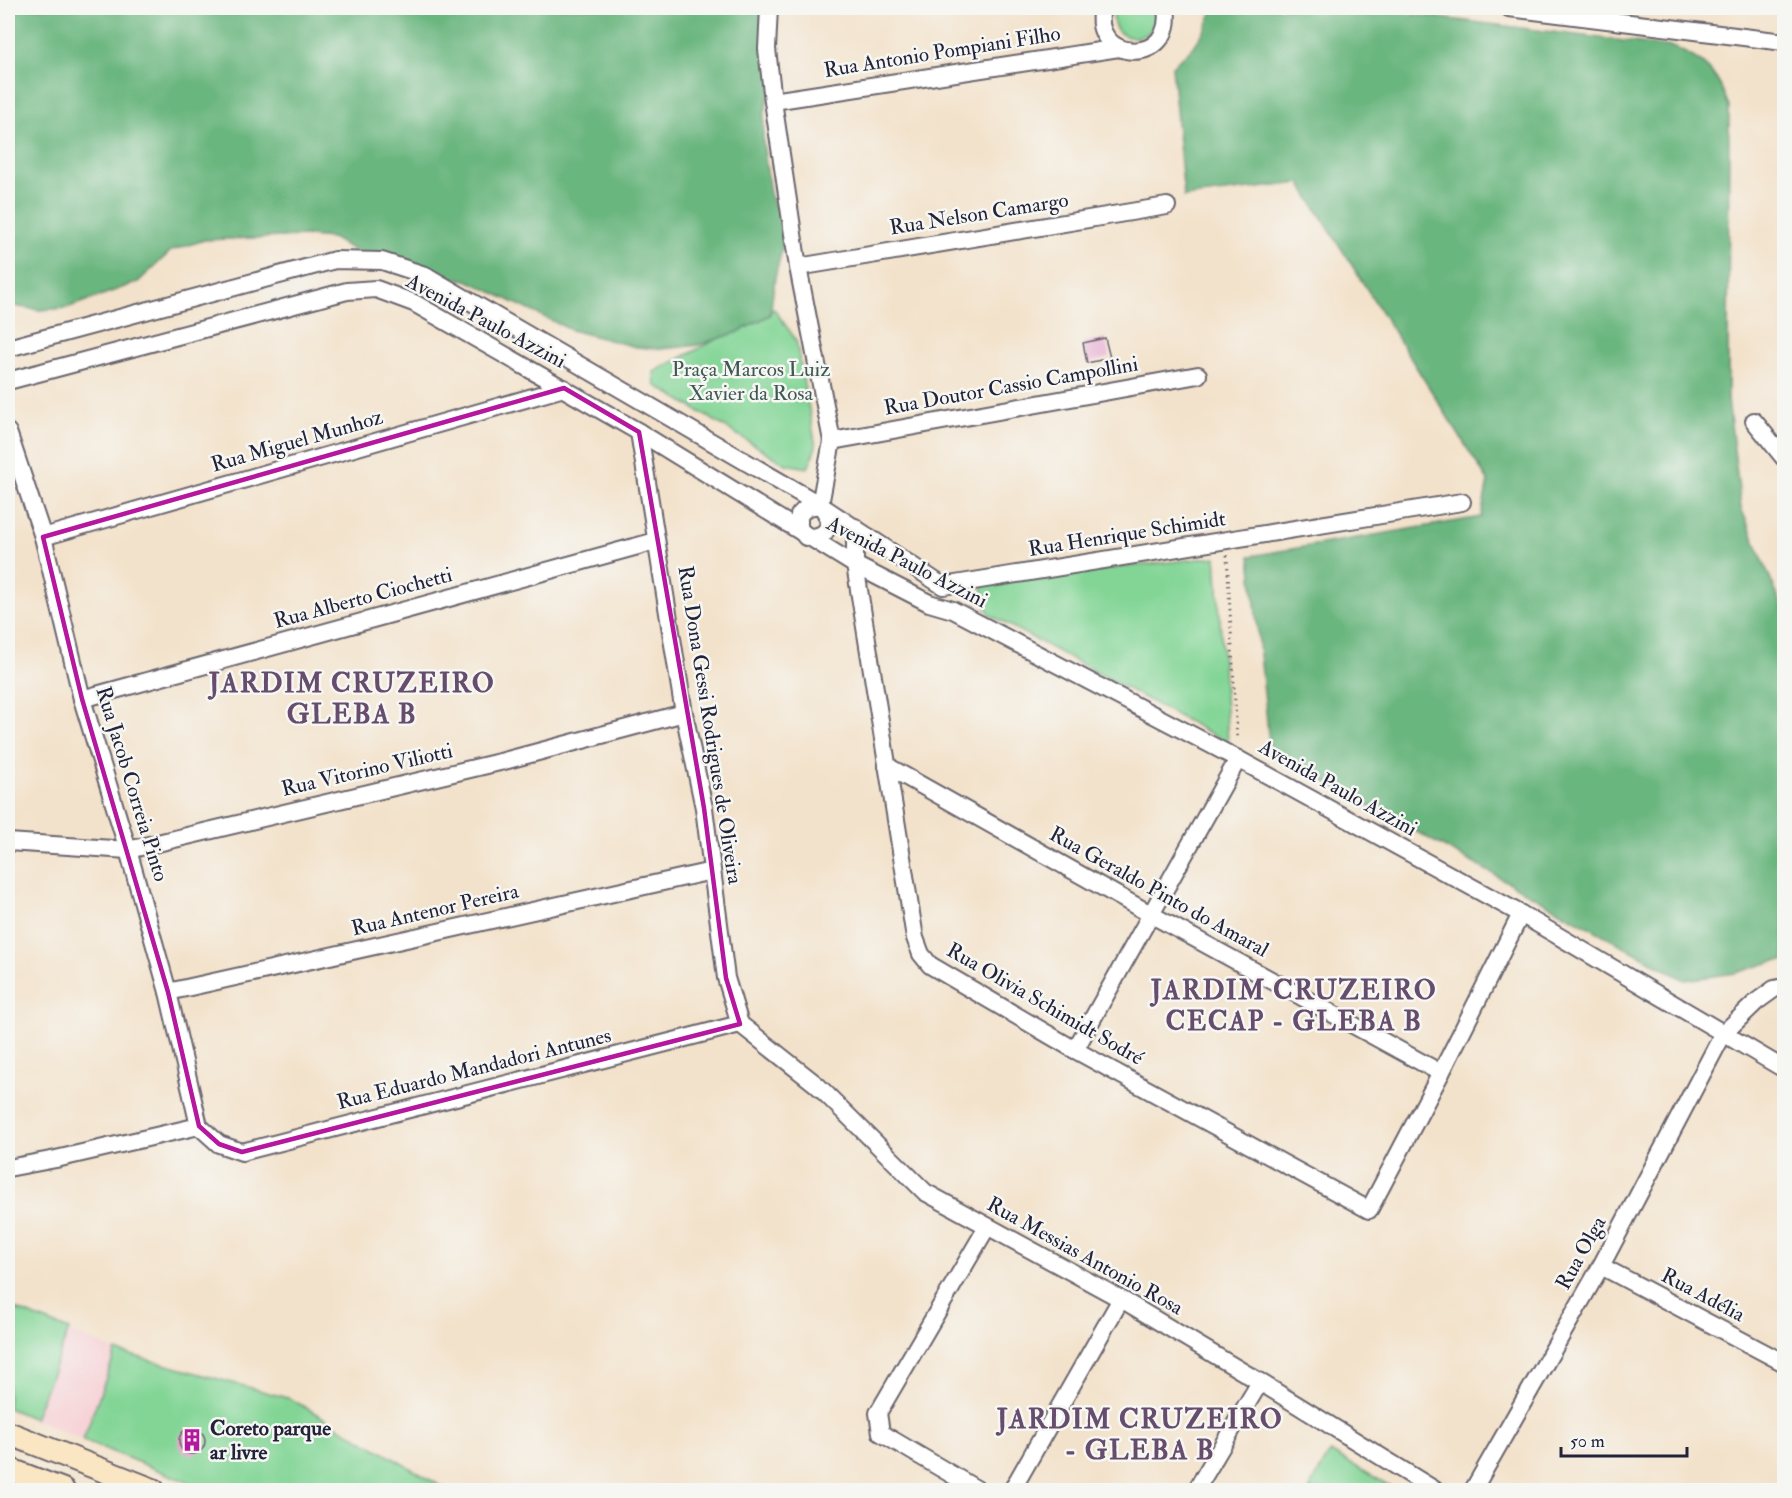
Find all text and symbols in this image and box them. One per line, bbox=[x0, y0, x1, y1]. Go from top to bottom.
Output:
street label: Rua Antonio Pompiani Filho bbox=[822, 20, 1062, 84]
street label: Rua Nelson Camargo bbox=[888, 187, 1070, 241]
street label: Avenida Paulo Azzini bbox=[401, 267, 571, 375]
street label: Rua Doutor Cassio Campollini bbox=[882, 350, 1141, 422]
park label: Praça Marcos Luiz Xavier da Rosa bbox=[672, 356, 830, 407]
street label: Rua Miguel Munhoz bbox=[208, 404, 386, 478]
street label: Rua Henrique Schimidt bbox=[1026, 505, 1228, 563]
street label: Avenida Paulo Azzini bbox=[821, 509, 992, 614]
street label: Rua Alberto Ciochetti bbox=[271, 561, 456, 635]
street label: Rua Dona Gessi Rodrigues de Oliveira bbox=[671, 564, 749, 887]
district label: JARDIM CRUZEIRO GLEBA B bbox=[207, 667, 495, 731]
street label: Rua Jacob Correia Pinto bbox=[89, 683, 175, 885]
street label: Avenida Paulo Azzini bbox=[1253, 733, 1422, 843]
street label: Rua Vitorino Viliotti bbox=[279, 737, 456, 803]
street label: Rua Geraldo Pinto do Amaral bbox=[1045, 820, 1274, 964]
street label: Rua Antenor Pereira bbox=[349, 878, 521, 942]
street label: Rua Olivia Schimidt Sodré bbox=[942, 937, 1148, 1072]
district label: JARDIM CRUZEIRO CECAP - GLEBA B bbox=[1149, 974, 1437, 1038]
street label: Rua Eduardo Mandadori Antunes bbox=[334, 1022, 614, 1116]
street label: Rua Messias Antonio Rosa bbox=[982, 1191, 1188, 1321]
street label: Rua Olga bbox=[1550, 1211, 1612, 1295]
street label: Rua Adélia bbox=[1657, 1262, 1750, 1328]
district label: JARDIM CRUZEIRO - GLEBA B bbox=[995, 1403, 1283, 1467]
place label: Coreto parque ar livre bbox=[210, 1415, 331, 1466]
scale bar bbox=[1561, 1420, 1687, 1458]
building icon: Coreto parque ar livre bbox=[179, 1427, 205, 1453]
text: 50 m bbox=[1570, 1430, 1605, 1453]

